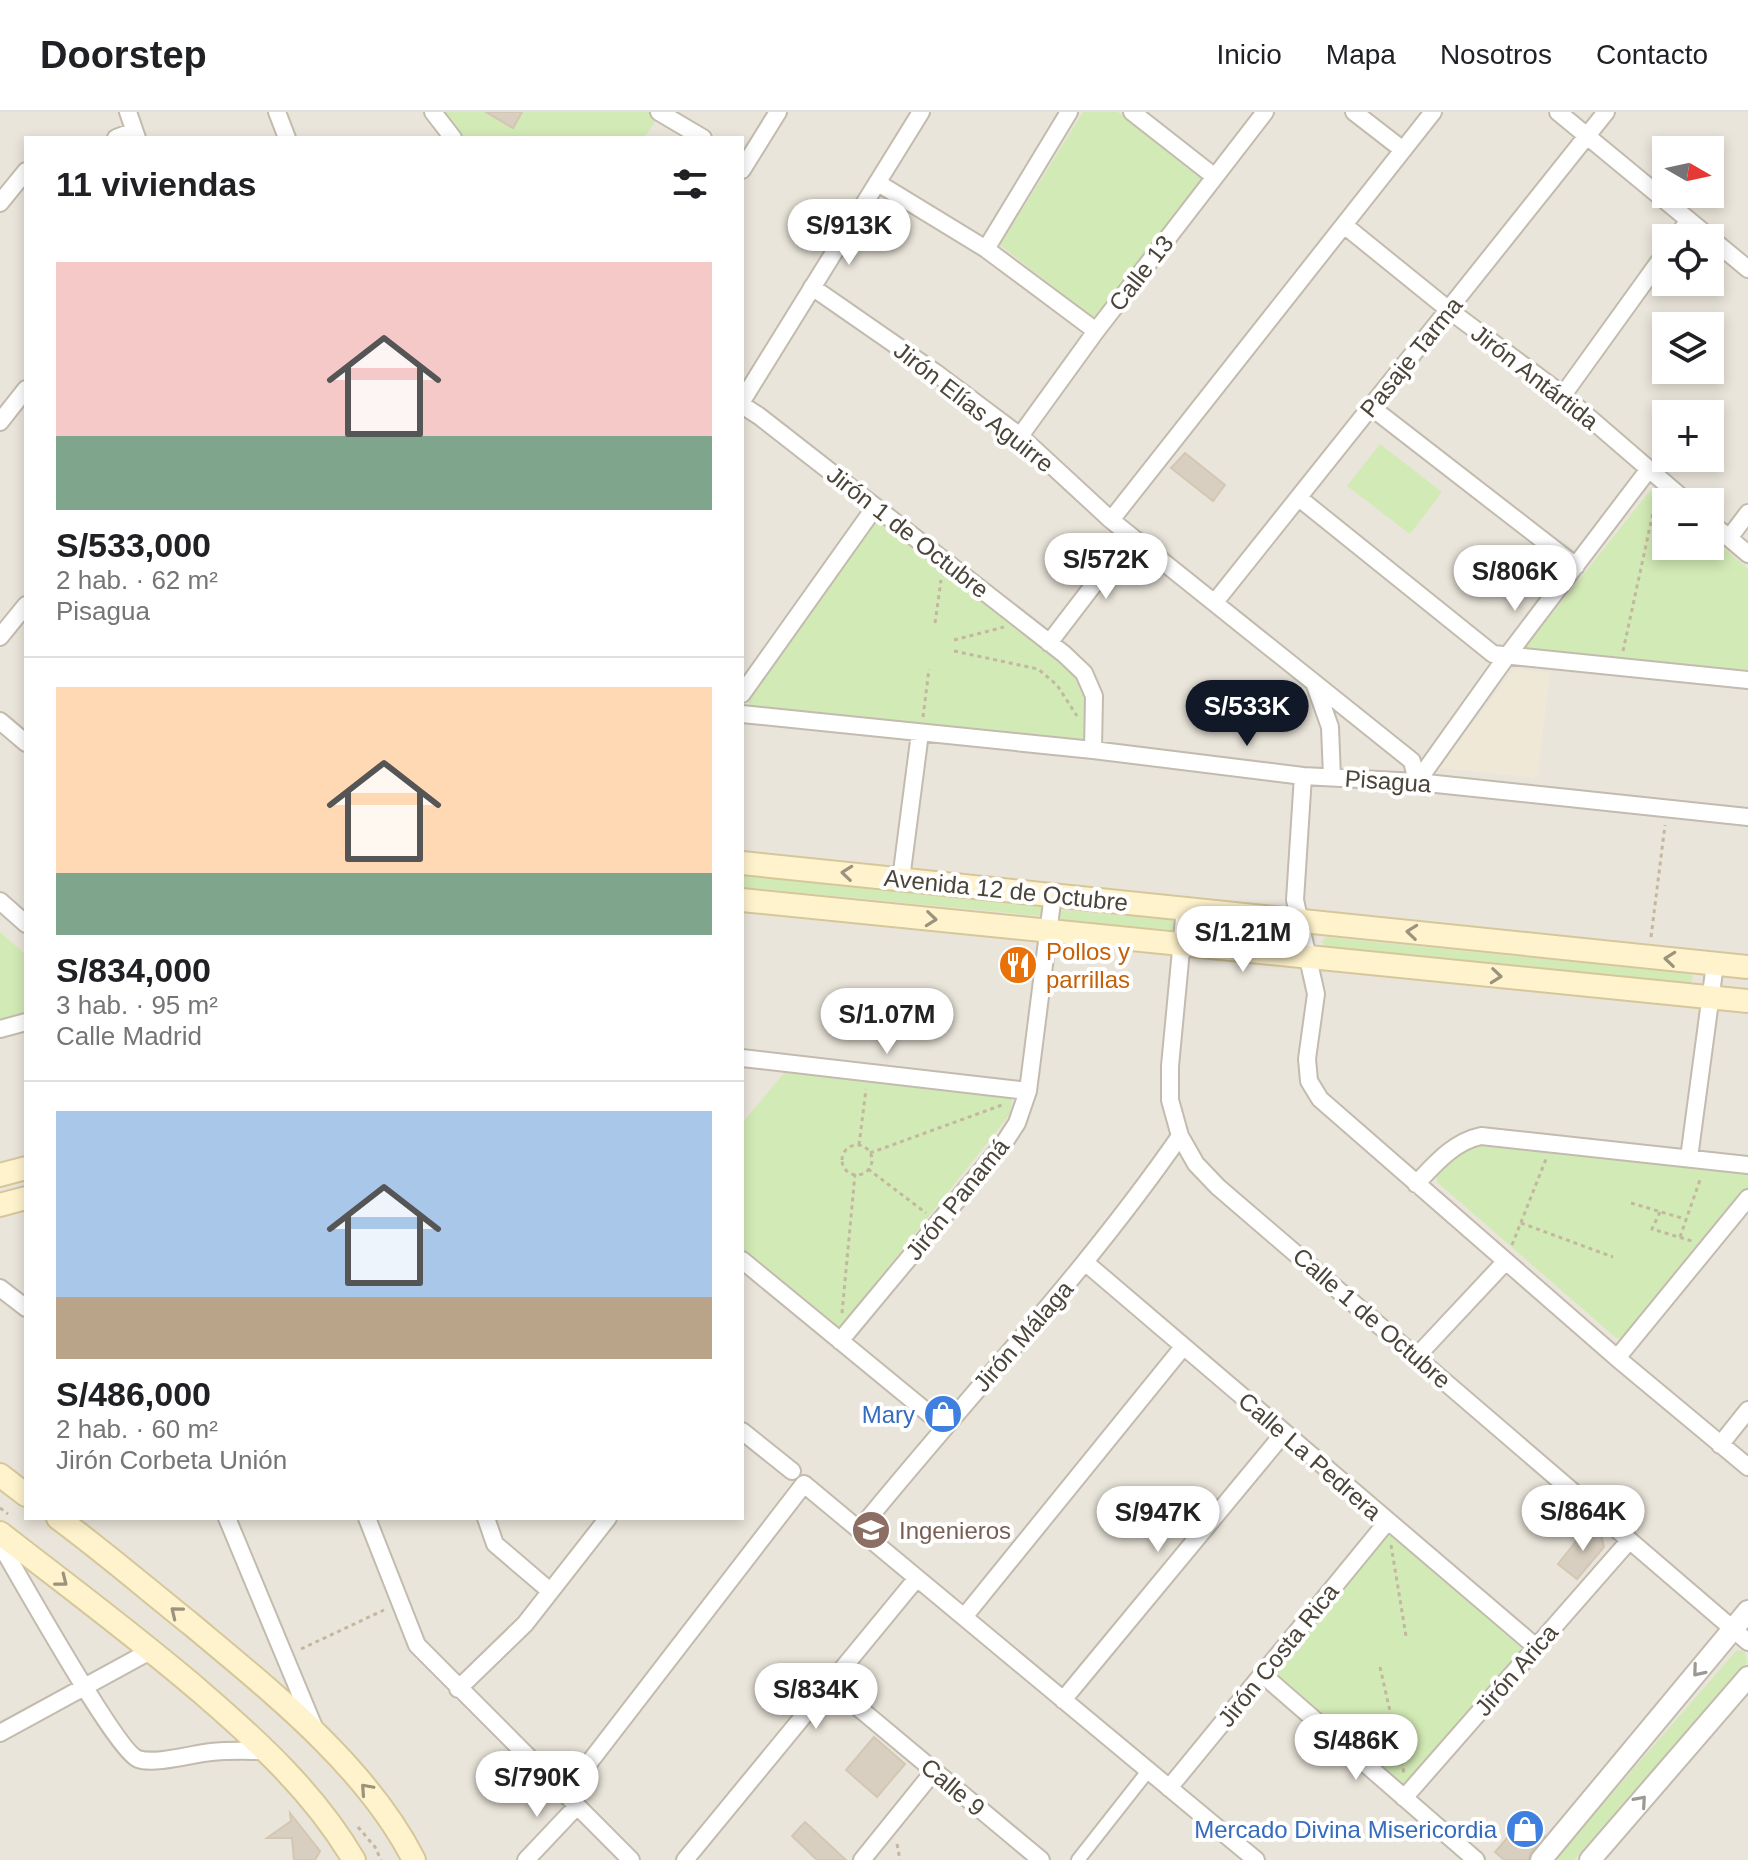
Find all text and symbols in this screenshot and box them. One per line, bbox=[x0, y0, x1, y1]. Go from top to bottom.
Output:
text: Doorstep bbox=[40, 34, 207, 76]
text: Inicio bbox=[1216, 39, 1282, 70]
text: Mapa bbox=[1326, 39, 1396, 70]
text: Nosotros bbox=[1440, 39, 1552, 70]
text: Contacto bbox=[1596, 39, 1708, 70]
north arrow bbox=[1652, 136, 1724, 208]
map controls bbox=[1652, 136, 1724, 560]
icon: filters bbox=[668, 162, 712, 206]
text: 11 viviendas bbox=[56, 165, 256, 203]
pin: S/913K bbox=[784, 199, 914, 267]
text: S/913K bbox=[806, 210, 892, 240]
button: locate bbox=[1652, 224, 1724, 296]
street label: Calle 13 bbox=[1103, 230, 1179, 316]
street label: Pasaje Tarma bbox=[1354, 291, 1468, 422]
button: layers bbox=[1652, 312, 1724, 384]
icon: home bbox=[312, 314, 456, 458]
street label: Jirón Antártida bbox=[1466, 319, 1604, 435]
street label: Jirón Elías Aguirre bbox=[889, 336, 1059, 478]
button: + bbox=[1652, 400, 1724, 472]
street label: Jirón 1 de Octubre bbox=[822, 461, 994, 603]
button: − bbox=[1652, 488, 1724, 560]
text: S/533,000 bbox=[56, 526, 211, 564]
pin: S/572K bbox=[1041, 533, 1171, 601]
text: S/572K bbox=[1063, 544, 1149, 574]
pin: S/806K bbox=[1450, 545, 1580, 613]
text: S/806K bbox=[1472, 556, 1558, 586]
text: 2 hab. · 62 m² bbox=[56, 565, 218, 595]
text: Pisagua bbox=[56, 596, 150, 626]
pin: S/533K bbox=[1182, 680, 1312, 748]
text: S/533K bbox=[1204, 691, 1290, 721]
icon: home bbox=[312, 739, 456, 883]
street label: Pisagua bbox=[1344, 765, 1433, 798]
street label: Avenida 12 de Octubre bbox=[883, 864, 1129, 916]
one-way arrow bbox=[840, 865, 853, 882]
pin: S/1.21M bbox=[1169, 906, 1317, 974]
one-way arrow bbox=[925, 910, 938, 927]
text: S/1.21M bbox=[1195, 917, 1291, 947]
one-way arrow bbox=[1405, 923, 1418, 940]
place label: Pollos y parrillas bbox=[1046, 938, 1130, 993]
restaurant icon: Pollos y parrillas bbox=[997, 944, 1039, 986]
one-way arrow bbox=[1664, 950, 1677, 967]
text: S/834,000 bbox=[56, 951, 211, 989]
one-way arrow bbox=[1490, 967, 1503, 984]
pin: S/1.07M bbox=[813, 988, 961, 1056]
text: 3 hab. · 95 m² bbox=[56, 990, 218, 1020]
text: S/1.07M bbox=[839, 999, 935, 1029]
text: Calle Madrid bbox=[56, 1021, 202, 1051]
street label: Jirón Panamá bbox=[900, 1132, 1014, 1265]
icon: home bbox=[312, 1163, 456, 1307]
street label: Calle 1 de Octubre bbox=[1288, 1242, 1456, 1394]
street label: Jirón Málaga bbox=[968, 1275, 1079, 1397]
text: S/486,000 bbox=[56, 1375, 211, 1413]
street label: Calle La Pedrera bbox=[1233, 1387, 1387, 1526]
shop icon: Mary bbox=[922, 1393, 964, 1435]
place label: Mary bbox=[862, 1401, 915, 1428]
text: 2 hab. · 60 m² bbox=[56, 1414, 218, 1444]
text: Jirón Corbeta Unión bbox=[56, 1445, 287, 1475]
pin: S/864K bbox=[1518, 1485, 1648, 1553]
pin: S/947K bbox=[1093, 1486, 1223, 1554]
text: S/864K bbox=[1540, 1496, 1626, 1526]
text: S/947K bbox=[1115, 1497, 1201, 1527]
school or university icon: Ingenieros bbox=[850, 1509, 892, 1551]
place label: Ingenieros bbox=[899, 1517, 1011, 1544]
one-way arrow bbox=[53, 1571, 68, 1585]
street label: Jirón Costa Rica bbox=[1212, 1578, 1344, 1732]
one-way arrow bbox=[171, 1607, 185, 1622]
street label: Jirón Arica bbox=[1469, 1618, 1563, 1721]
one-way arrow bbox=[1693, 1661, 1707, 1676]
pin: S/834K bbox=[751, 1663, 881, 1731]
text: S/834K bbox=[773, 1674, 859, 1704]
pin: S/486K bbox=[1291, 1714, 1421, 1782]
text: S/486K bbox=[1313, 1725, 1399, 1755]
pin: S/790K bbox=[472, 1751, 602, 1819]
street label: Calle 9 bbox=[916, 1753, 990, 1821]
text: S/790K bbox=[494, 1762, 580, 1792]
one-way arrow bbox=[361, 1784, 375, 1799]
one-way arrow bbox=[1631, 1796, 1646, 1810]
shop icon: Mercado Divina Misericordia bbox=[1504, 1808, 1546, 1850]
place label: Mercado Divina Misericordia bbox=[1194, 1816, 1498, 1843]

